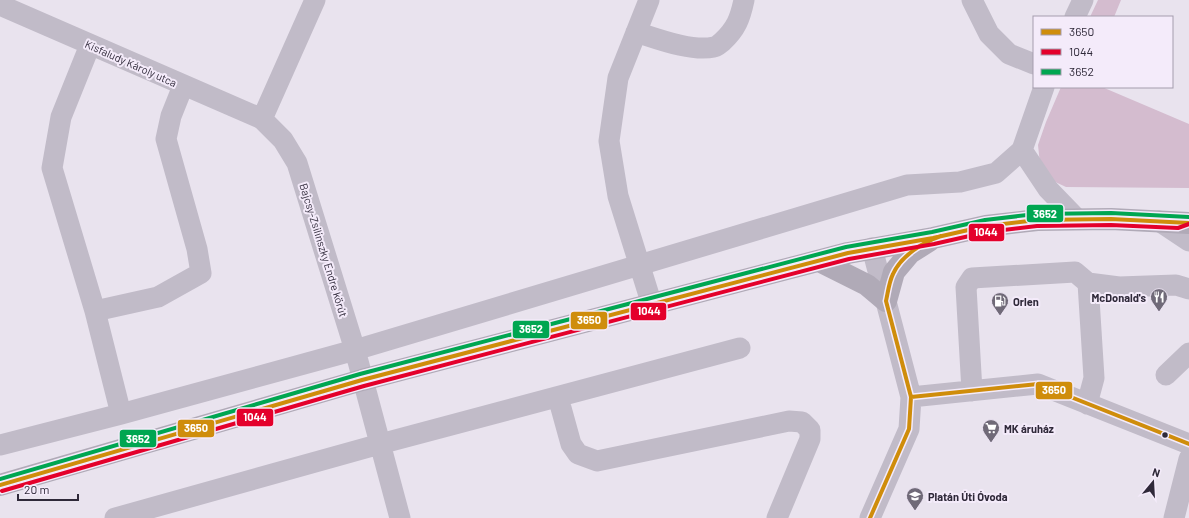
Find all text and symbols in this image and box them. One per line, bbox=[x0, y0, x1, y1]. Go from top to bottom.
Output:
legend bbox=[1033, 16, 1173, 88]
text: 3650 bbox=[1069, 24, 1094, 38]
street label: Kisfaludy Károly utca bbox=[83, 37, 179, 89]
text: 1044 bbox=[1069, 44, 1093, 58]
text: 3652 bbox=[1069, 64, 1094, 78]
street label: Bajcsy-Zsilinszky Endre körút bbox=[297, 182, 351, 318]
line badge: 3652 bbox=[1026, 204, 1064, 223]
text: 3652 bbox=[1033, 207, 1057, 220]
line badge: 1044 bbox=[968, 223, 1005, 242]
text: 1044 bbox=[974, 225, 998, 238]
restaurant icon: McDonald's bbox=[1149, 287, 1169, 312]
fuel station icon: Orlen bbox=[990, 291, 1010, 316]
place label: McDonald's bbox=[1091, 291, 1146, 304]
place label: Orlen bbox=[1013, 295, 1039, 308]
line badge: 1044 bbox=[630, 302, 667, 321]
text: 1044 bbox=[637, 304, 661, 317]
line badge: 3650 bbox=[570, 311, 608, 330]
text: 3650 bbox=[577, 313, 601, 326]
line badge: 3652 bbox=[512, 320, 550, 339]
text: 3652 bbox=[519, 322, 543, 335]
line badge: 3650 bbox=[1035, 381, 1073, 400]
text: 3650 bbox=[1042, 383, 1066, 396]
line badge: 1044 bbox=[236, 408, 274, 427]
text: 1044 bbox=[243, 410, 267, 423]
supermarket icon: MK áruház bbox=[981, 418, 1001, 443]
line badge: 3650 bbox=[177, 419, 215, 438]
text: 3650 bbox=[184, 421, 208, 434]
place label: MK áruház bbox=[1004, 422, 1054, 435]
line badge: 3652 bbox=[119, 429, 157, 448]
unlabelled marker bbox=[1160, 430, 1170, 440]
text: 3652 bbox=[126, 432, 150, 445]
north arrow bbox=[1133, 462, 1173, 502]
text: N bbox=[1151, 465, 1162, 479]
scale bar bbox=[18, 476, 78, 502]
text: 20 m bbox=[24, 482, 50, 496]
school or university icon: Platán Úti Óvoda bbox=[905, 486, 925, 511]
place label: Platán Úti Óvoda bbox=[928, 490, 1008, 503]

